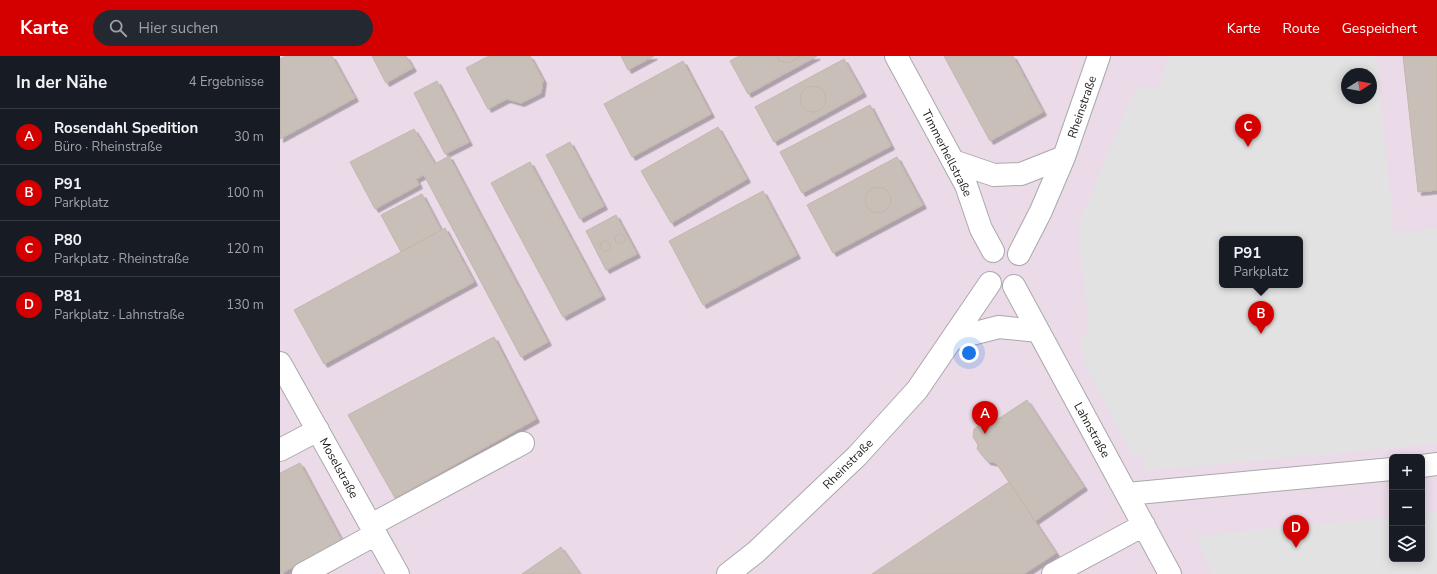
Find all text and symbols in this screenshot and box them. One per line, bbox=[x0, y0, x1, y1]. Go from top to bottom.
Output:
search box bbox=[93, 10, 373, 46]
text: Karte bbox=[20, 15, 69, 41]
icon: search bbox=[107, 17, 129, 39]
text: Hier suchen bbox=[139, 18, 218, 38]
text: Karte bbox=[1227, 19, 1261, 38]
text: Route bbox=[1283, 19, 1320, 38]
text: Gespeichert bbox=[1342, 19, 1417, 38]
north arrow bbox=[1341, 68, 1377, 104]
text: In der Nähe bbox=[16, 71, 107, 94]
text: 4 Ergebnisse bbox=[189, 73, 264, 91]
street label: Rheinstraße bbox=[1064, 74, 1100, 140]
street label: Timmerhellstraße bbox=[918, 107, 976, 199]
pin: C bbox=[1235, 114, 1261, 147]
text: Rosendahl Spedition bbox=[54, 118, 198, 138]
text: A bbox=[24, 128, 34, 146]
text: 30 m bbox=[234, 128, 264, 146]
text: Büro · Rheinstraße bbox=[54, 138, 162, 156]
text: P91 bbox=[54, 174, 82, 194]
text: B bbox=[25, 184, 33, 202]
text: 100 m bbox=[226, 184, 264, 202]
text: Parkplatz bbox=[54, 194, 109, 212]
text: P80 bbox=[54, 230, 82, 250]
popup bbox=[1219, 236, 1303, 288]
text: C bbox=[25, 240, 33, 258]
text: 120 m bbox=[226, 240, 264, 258]
text: P91 bbox=[1234, 243, 1261, 263]
text: Parkplatz · Rheinstraße bbox=[54, 250, 189, 268]
text: Parkplatz bbox=[1234, 263, 1288, 281]
text: P81 bbox=[54, 286, 82, 306]
text: D bbox=[24, 296, 34, 314]
text: 130 m bbox=[226, 296, 264, 314]
pin: B bbox=[1248, 301, 1274, 334]
text: Parkplatz · Lahnstraße bbox=[54, 306, 184, 324]
your location bbox=[959, 343, 979, 363]
street label: Lahnstraße bbox=[1070, 400, 1114, 460]
pin: A bbox=[972, 401, 998, 434]
street label: Moselstraße bbox=[316, 435, 362, 501]
street label: Rheinstraße bbox=[819, 435, 877, 493]
map controls bbox=[1389, 454, 1425, 562]
button: + bbox=[1389, 454, 1425, 490]
button: − bbox=[1389, 490, 1425, 526]
pin: D bbox=[1283, 515, 1309, 548]
button: layers bbox=[1389, 526, 1425, 562]

